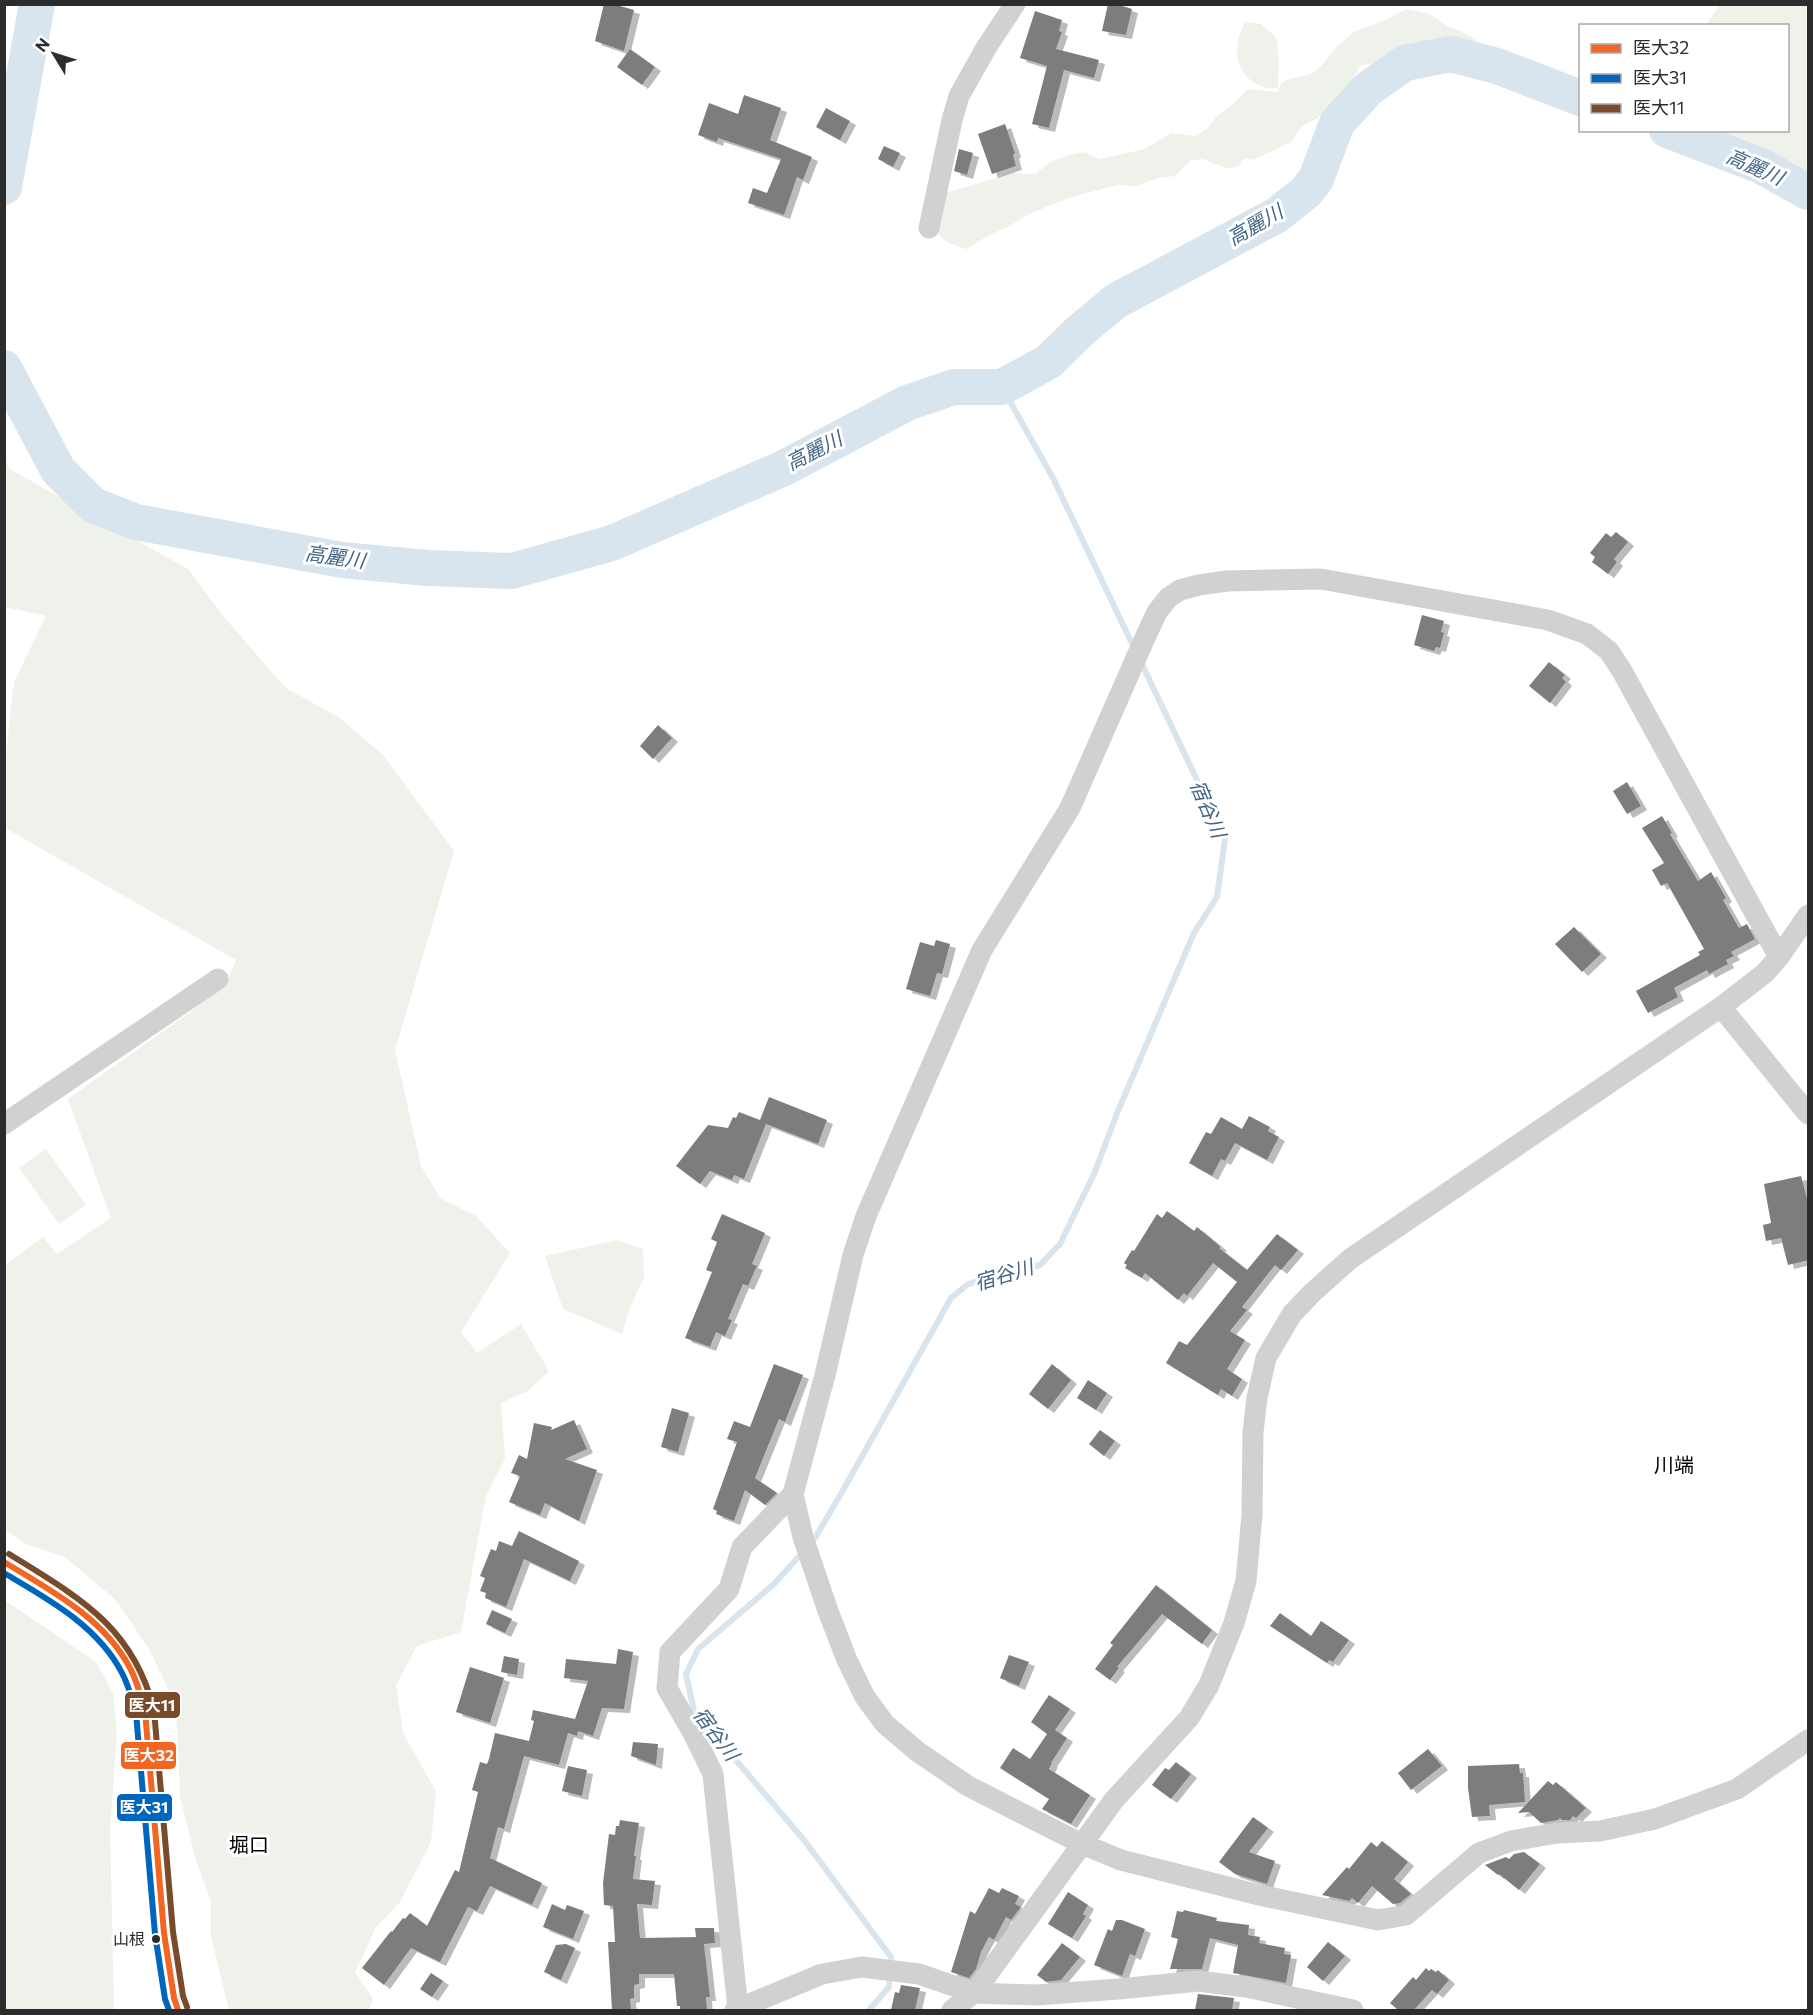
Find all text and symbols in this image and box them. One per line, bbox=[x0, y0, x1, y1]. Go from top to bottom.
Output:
north arrow bbox=[24, 24, 84, 84]
legend bbox=[1579, 24, 1789, 132]
text: N bbox=[31, 34, 53, 55]
text: 医大32 bbox=[1633, 36, 1689, 58]
text: 医大31 bbox=[1633, 66, 1687, 88]
text: 医大11 bbox=[1633, 96, 1684, 118]
water label: 高麗川 bbox=[1723, 143, 1790, 190]
water label: 高麗川 bbox=[1223, 198, 1288, 250]
water label: 高麗川 bbox=[781, 425, 848, 474]
water label: 高麗川 bbox=[304, 540, 368, 572]
water label: 宿谷川 bbox=[1186, 776, 1232, 843]
water label: 宿谷川 bbox=[972, 1253, 1038, 1294]
district label: 川端 bbox=[1654, 1452, 1694, 1476]
line badge: 医大11 bbox=[124, 1691, 181, 1719]
text: 医大11 bbox=[129, 1695, 175, 1714]
water label: 宿谷川 bbox=[689, 1702, 746, 1766]
line badge: 医大32 bbox=[120, 1741, 177, 1770]
text: 医大32 bbox=[124, 1745, 174, 1764]
line badge: 医大31 bbox=[116, 1793, 173, 1822]
text: 医大31 bbox=[120, 1797, 168, 1816]
district label: 堀口 bbox=[229, 1832, 269, 1856]
place label: 山根 bbox=[113, 1929, 145, 1948]
marker: 山根 bbox=[150, 1933, 162, 1945]

